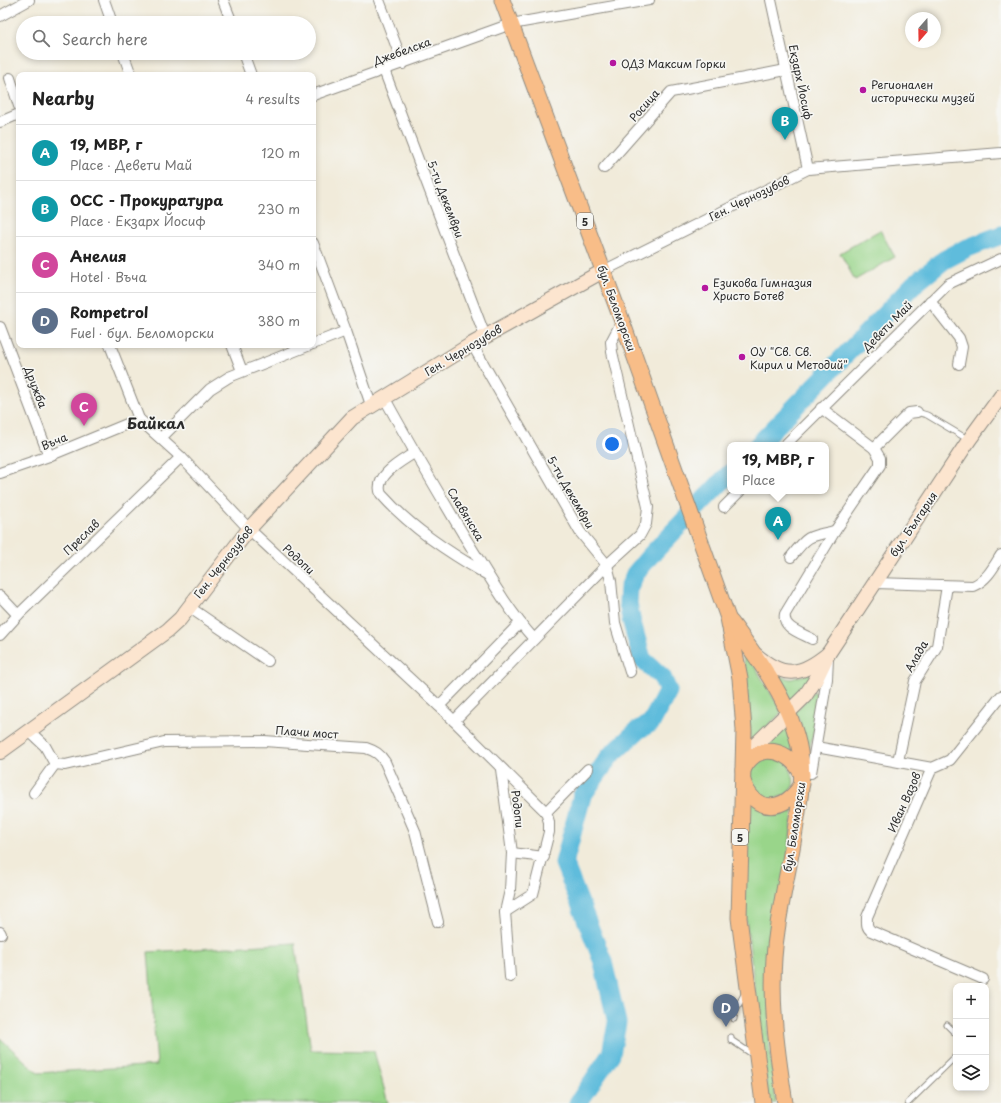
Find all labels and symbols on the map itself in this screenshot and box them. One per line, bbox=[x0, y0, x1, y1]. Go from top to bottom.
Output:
north arrow bbox=[905, 12, 941, 48]
street label: Джебелска bbox=[370, 33, 433, 70]
street label: Екзарх Йосиф bbox=[785, 43, 817, 121]
place label: ОДЗ Максим Горки bbox=[621, 55, 726, 72]
marker: ОДЗ Максим Горки bbox=[608, 58, 618, 68]
place label: Регионален исторически музей bbox=[871, 76, 975, 106]
street label: Росица bbox=[625, 85, 663, 125]
marker: Регионален исторически музей bbox=[858, 85, 868, 95]
pin: B bbox=[772, 107, 798, 140]
street label: 5-ти Декември bbox=[423, 158, 469, 240]
street label: Ген. Чернозубов bbox=[706, 171, 792, 225]
road number: 5 bbox=[577, 213, 593, 229]
street label: бул. Беломорски bbox=[593, 262, 641, 354]
place label: Езикова Гимназия Христо Ботев bbox=[713, 274, 812, 304]
marker: Езикова Гимназия Христо Ботев bbox=[700, 283, 710, 293]
street label: Девети Май bbox=[857, 297, 916, 356]
street label: Ген. Чернозубов bbox=[421, 320, 505, 380]
place label: ОУ "Св. Св. Кирил и Методий" bbox=[750, 343, 848, 373]
marker: ОУ "Св. Св. Кирил и Методий" bbox=[737, 352, 747, 362]
street label: Дружба bbox=[20, 363, 52, 410]
pin: C bbox=[71, 393, 97, 426]
district label: Байкал bbox=[127, 411, 185, 434]
street label: Въча bbox=[38, 428, 70, 454]
your location bbox=[602, 434, 622, 454]
street label: 5-ти Декември bbox=[543, 452, 599, 532]
street label: Славянска bbox=[443, 484, 489, 544]
street label: бул. България bbox=[885, 488, 941, 560]
pin: A bbox=[765, 507, 791, 540]
street label: Преслав bbox=[59, 515, 103, 559]
street label: Ген. Чернозубов bbox=[189, 522, 257, 602]
street label: Родопи bbox=[279, 540, 319, 578]
street label: Алада bbox=[900, 637, 932, 675]
street label: Плачи мост bbox=[275, 721, 340, 743]
street label: Иван Вазов bbox=[883, 769, 925, 835]
street label: бул. Беломорски bbox=[779, 781, 809, 873]
street label: Родопи bbox=[507, 789, 529, 829]
road number: 5 bbox=[732, 829, 748, 845]
pin: D bbox=[713, 994, 739, 1027]

